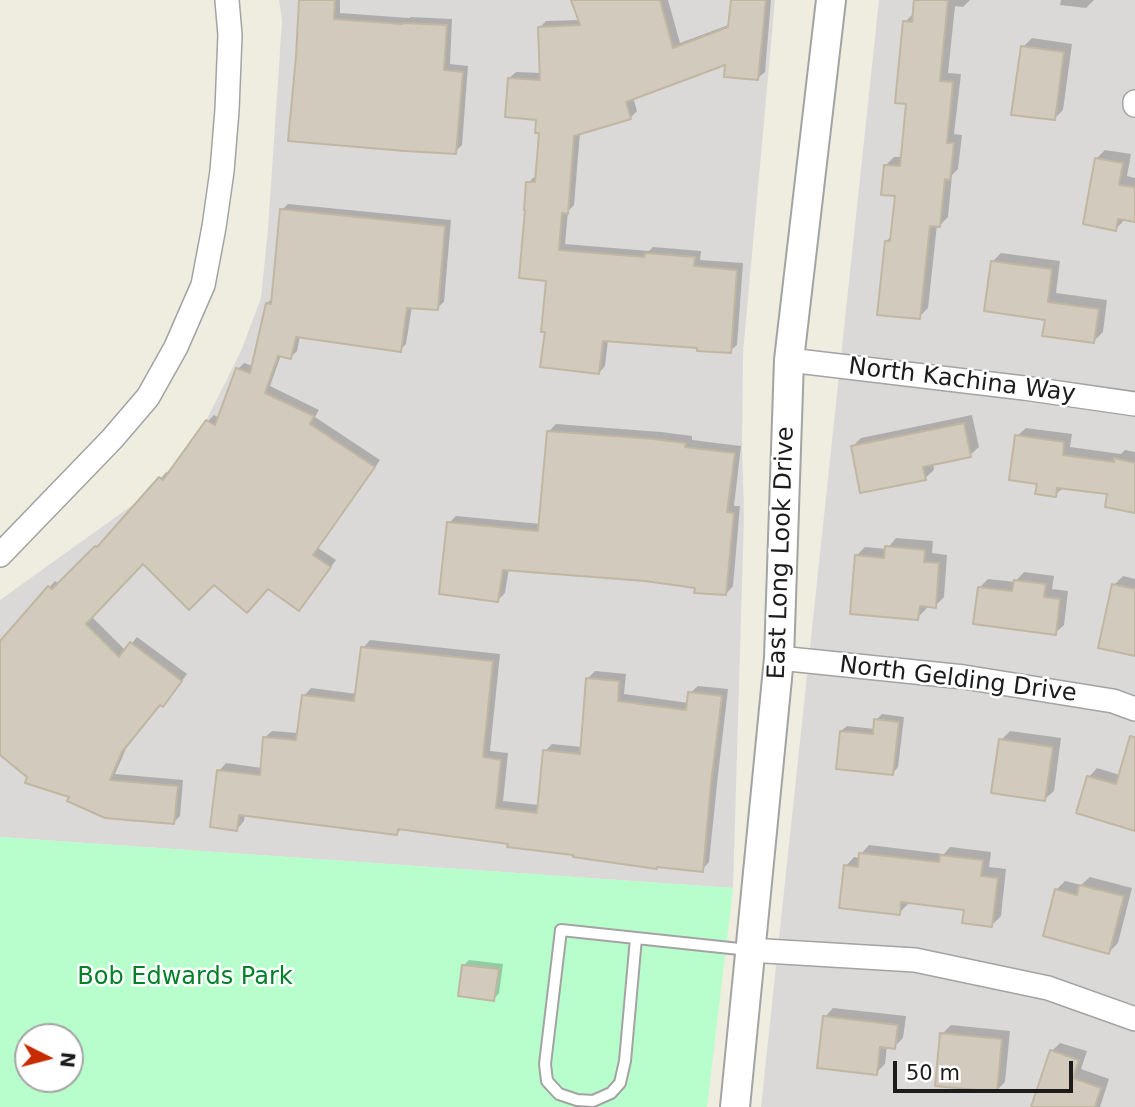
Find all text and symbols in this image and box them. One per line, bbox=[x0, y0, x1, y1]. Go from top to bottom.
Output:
street label: North Kachina Way bbox=[847, 353, 1077, 409]
street label: East Long Look Drive bbox=[763, 426, 801, 680]
street label: North Gelding Drive bbox=[838, 651, 1078, 709]
park label: Bob Edwards Park bbox=[77, 964, 293, 992]
north arrow bbox=[14, 1023, 84, 1093]
scale bar bbox=[897, 1048, 1077, 1092]
text: N bbox=[56, 1051, 80, 1069]
text: 50 m bbox=[906, 1061, 960, 1085]

